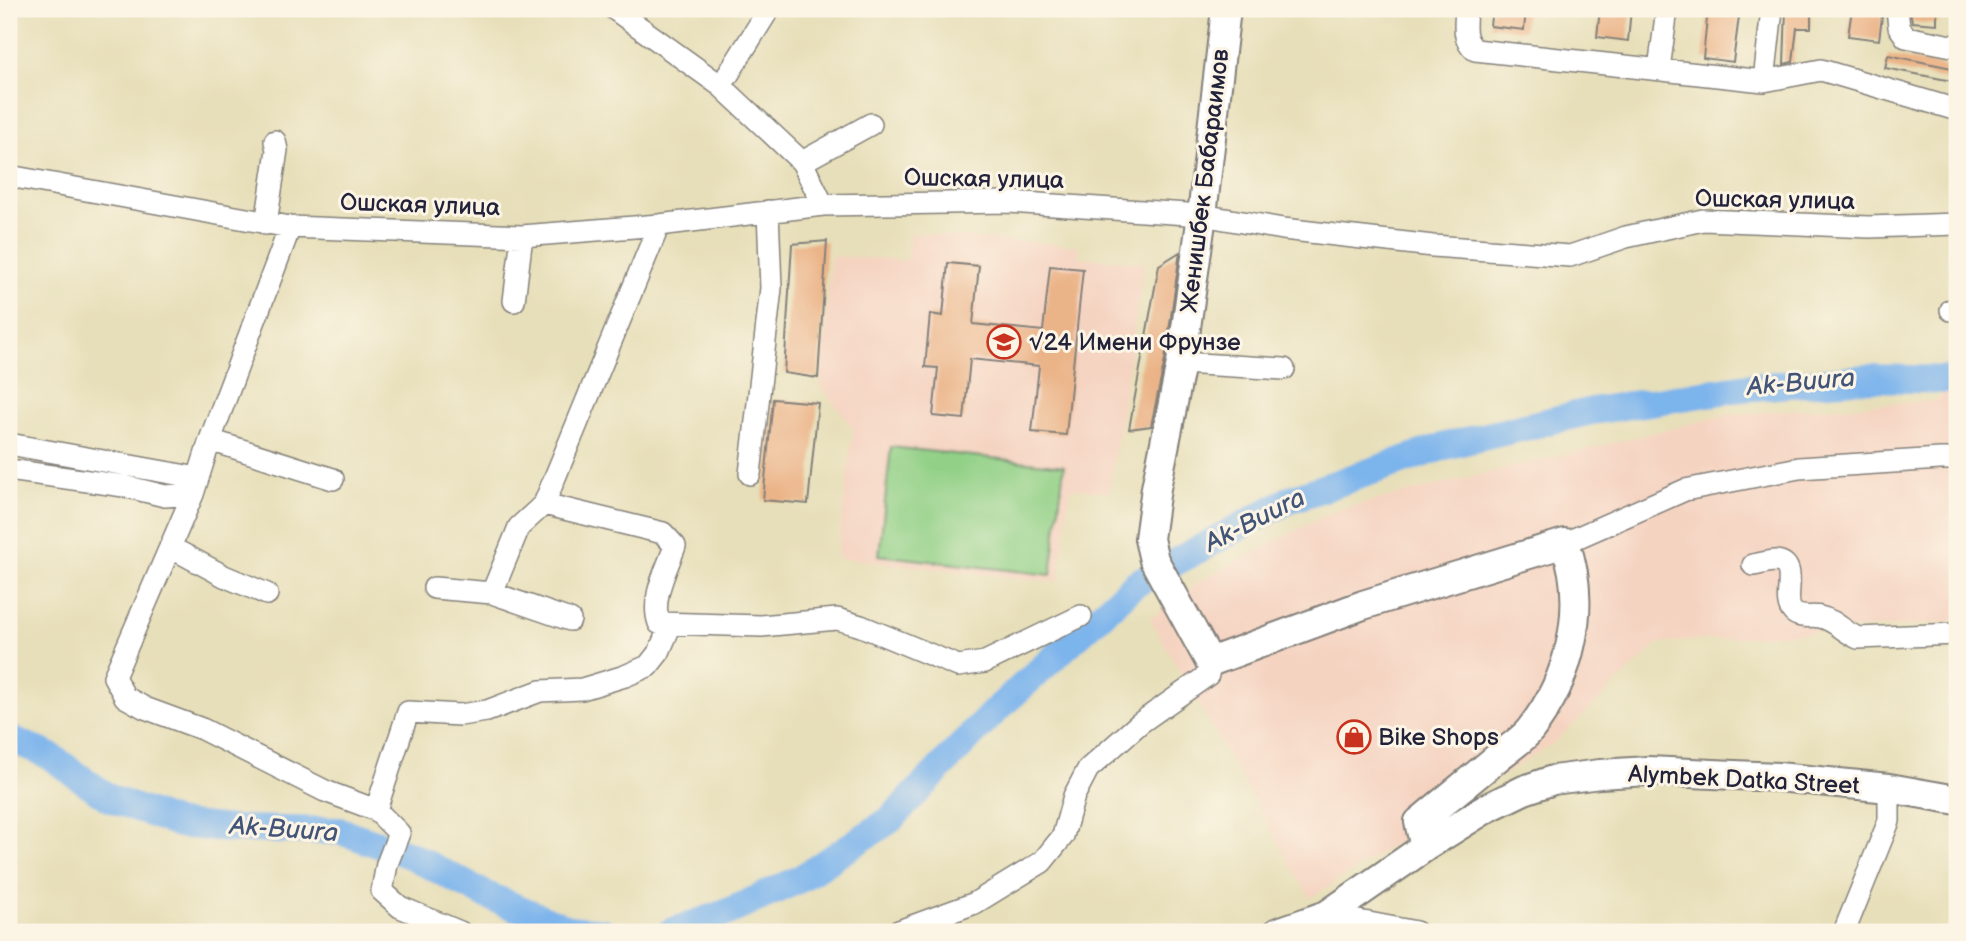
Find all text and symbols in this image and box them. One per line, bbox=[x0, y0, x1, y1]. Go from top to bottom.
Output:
street label: Женишбек Бабараимов bbox=[1174, 47, 1236, 315]
street label: Ошская улица bbox=[904, 163, 1064, 195]
street label: Ошская улица bbox=[1695, 184, 1855, 216]
street label: Ошская улица bbox=[339, 188, 501, 222]
school or university icon: √24 Имени Фрунзе bbox=[985, 323, 1023, 361]
place label: √24 Имени Фрунзе bbox=[1028, 328, 1241, 357]
water label: Ak-Buura bbox=[1744, 363, 1856, 403]
water label: Ak-Buura bbox=[1198, 483, 1310, 560]
shop icon: Bike Shops bbox=[1335, 718, 1373, 756]
place label: Bike Shops bbox=[1378, 723, 1499, 752]
street label: Alymbek Datka Street bbox=[1627, 759, 1861, 801]
water label: Ak-Buura bbox=[227, 811, 339, 849]

